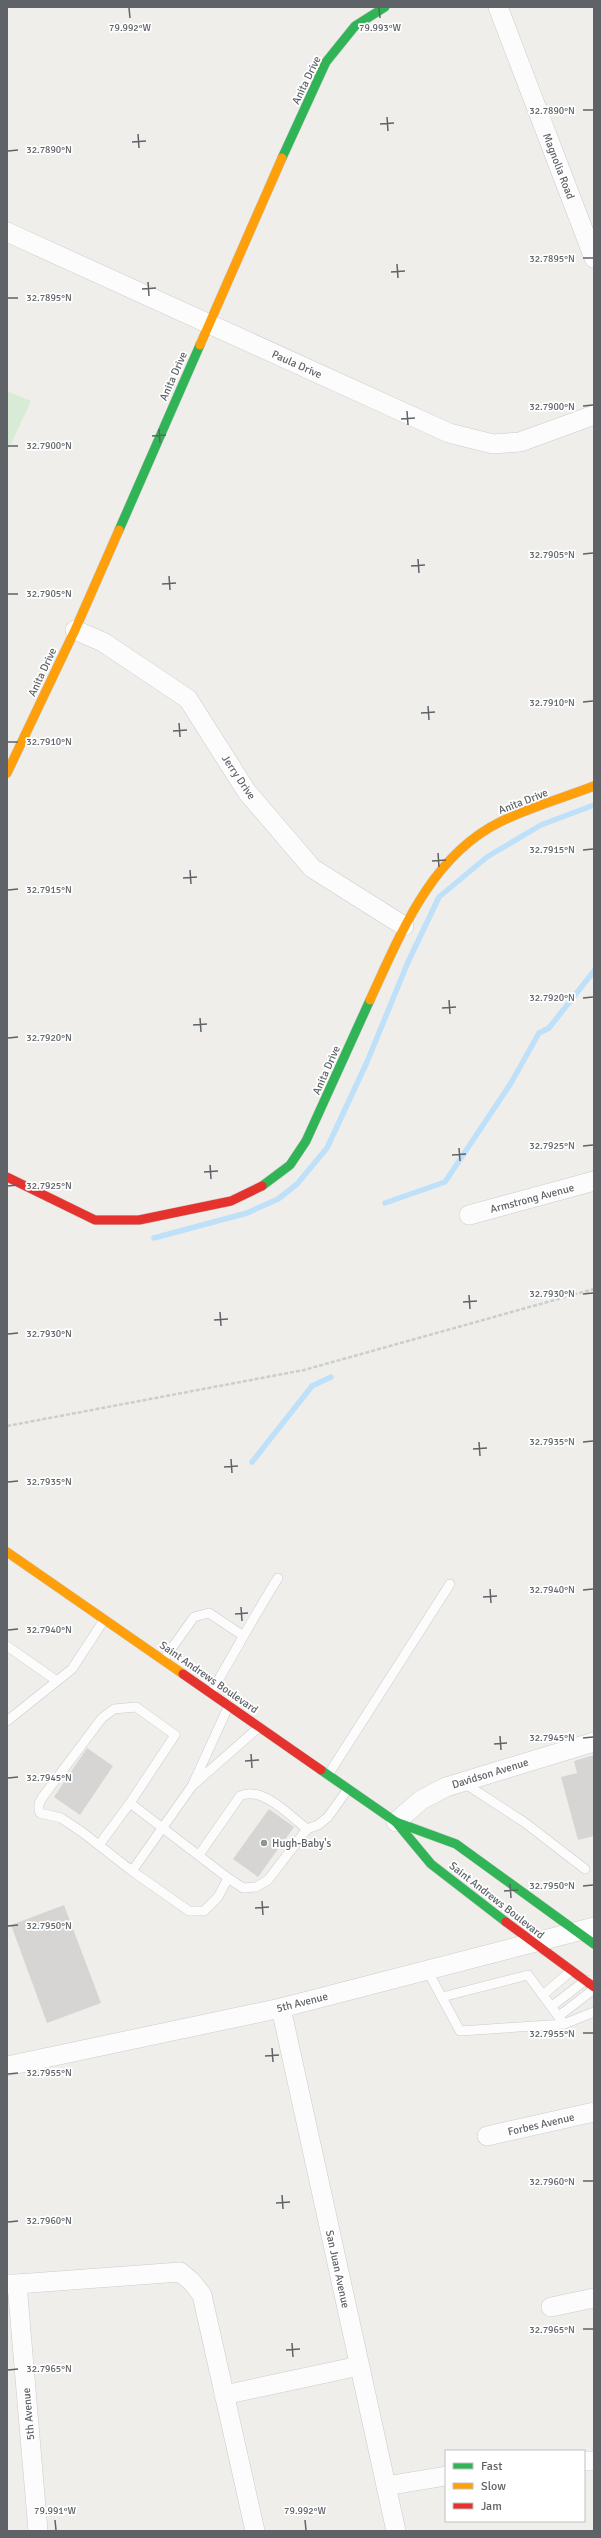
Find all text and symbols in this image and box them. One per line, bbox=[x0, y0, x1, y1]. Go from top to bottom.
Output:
text: 79.992°W bbox=[109, 22, 151, 34]
text: 79.993°W bbox=[359, 22, 401, 34]
street label: Anita Drive bbox=[289, 54, 324, 106]
text: 32.7890°N bbox=[529, 105, 575, 117]
street label: Magnolia Road bbox=[540, 131, 577, 201]
text: 32.7890°N bbox=[26, 144, 72, 156]
text: 32.7895°N bbox=[529, 253, 575, 265]
text: 32.7895°N bbox=[26, 292, 72, 304]
street label: Paula Drive bbox=[270, 348, 324, 381]
street label: Anita Drive bbox=[157, 350, 190, 403]
text: 32.7900°N bbox=[529, 401, 575, 413]
text: 32.7900°N bbox=[26, 440, 72, 452]
text: 32.7905°N bbox=[529, 549, 575, 561]
text: 32.7905°N bbox=[26, 588, 72, 600]
street label: Anita Drive bbox=[26, 646, 59, 699]
text: 32.7910°N bbox=[529, 697, 575, 709]
text: 32.7910°N bbox=[26, 736, 72, 748]
street label: Jerry Drive bbox=[219, 753, 258, 802]
street label: Anita Drive bbox=[497, 786, 550, 817]
text: 32.7915°N bbox=[529, 844, 575, 856]
text: 32.7915°N bbox=[26, 884, 72, 896]
text: 32.7920°N bbox=[529, 992, 575, 1004]
text: 32.7920°N bbox=[26, 1032, 72, 1044]
street label: Anita Drive bbox=[310, 1044, 343, 1097]
text: 32.7925°N bbox=[529, 1140, 575, 1152]
text: 32.7925°N bbox=[26, 1180, 72, 1192]
street label: Armstrong Avenue bbox=[489, 1181, 576, 1216]
text: 32.7930°N bbox=[529, 1288, 575, 1300]
text: 32.7930°N bbox=[26, 1328, 72, 1340]
text: 32.7935°N bbox=[529, 1436, 575, 1448]
text: 32.7935°N bbox=[26, 1476, 72, 1488]
text: 32.7940°N bbox=[529, 1584, 575, 1596]
text: 32.7940°N bbox=[26, 1624, 72, 1636]
street label: Saint Andrews Boulevard bbox=[157, 1638, 261, 1716]
text: 32.7945°N bbox=[529, 1732, 575, 1744]
street label: Davidson Avenue bbox=[450, 1756, 530, 1791]
text: 32.7945°N bbox=[26, 1772, 72, 1784]
place label: Hugh-Baby's bbox=[272, 1837, 332, 1850]
marker: Hugh-Baby's bbox=[259, 1838, 269, 1848]
street label: Saint Andrews Boulevard bbox=[447, 1859, 547, 1942]
text: 32.7950°N bbox=[529, 1880, 575, 1892]
text: 32.7950°N bbox=[26, 1920, 72, 1932]
street label: 5th Avenue bbox=[275, 1990, 329, 2015]
text: 32.7955°N bbox=[529, 2028, 575, 2040]
text: 32.7955°N bbox=[26, 2067, 72, 2079]
street label: Forbes Avenue bbox=[506, 2110, 576, 2138]
text: 32.7960°N bbox=[529, 2176, 575, 2188]
text: 32.7960°N bbox=[26, 2215, 72, 2227]
street label: San Juan Avenue bbox=[323, 2229, 352, 2309]
text: 32.7965°N bbox=[529, 2324, 575, 2336]
text: 32.7965°N bbox=[26, 2363, 72, 2375]
street label: 5th Avenue bbox=[20, 2387, 37, 2441]
legend bbox=[445, 2450, 585, 2522]
text: Fast bbox=[481, 2459, 502, 2474]
text: Slow bbox=[481, 2479, 506, 2494]
text: Jam bbox=[481, 2499, 502, 2514]
text: 79.991°W bbox=[34, 2505, 76, 2517]
text: 79.992°W bbox=[284, 2505, 326, 2517]

